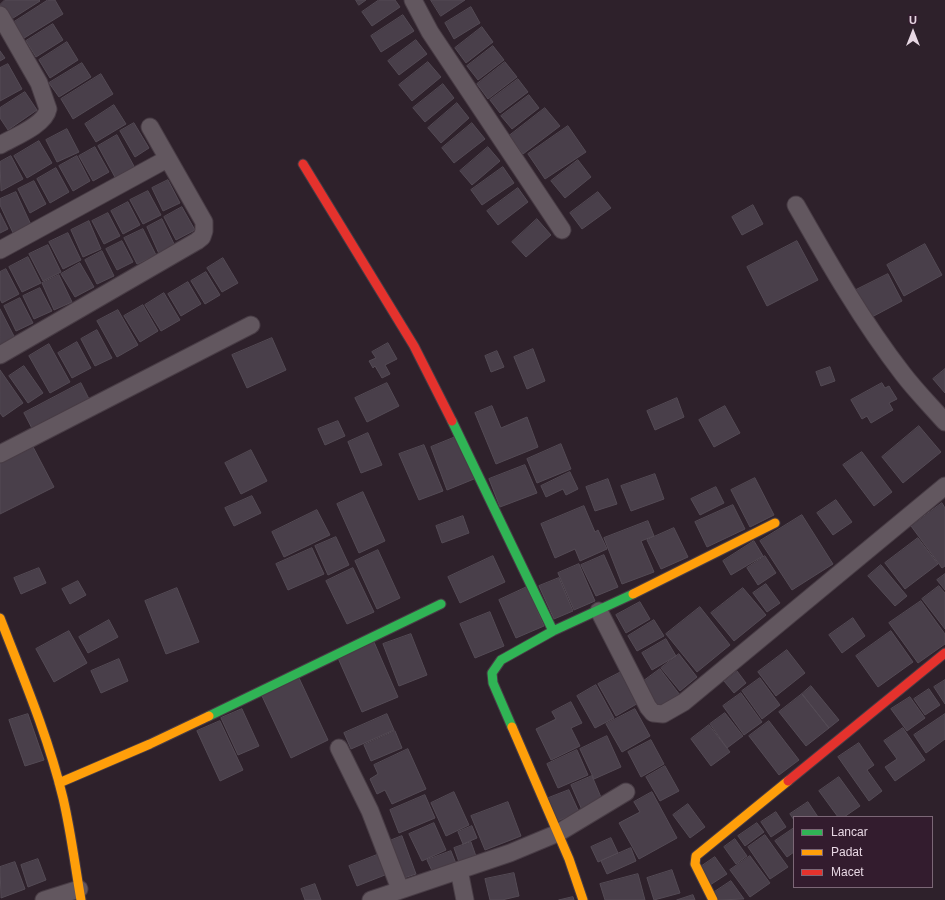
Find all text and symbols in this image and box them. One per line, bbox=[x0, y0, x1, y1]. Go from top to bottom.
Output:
north arrow bbox=[893, 12, 933, 52]
text: U bbox=[909, 14, 917, 26]
legend bbox=[793, 816, 933, 888]
text: Lancar bbox=[831, 825, 868, 839]
text: Padat bbox=[831, 845, 862, 859]
text: Macet bbox=[831, 865, 864, 879]

